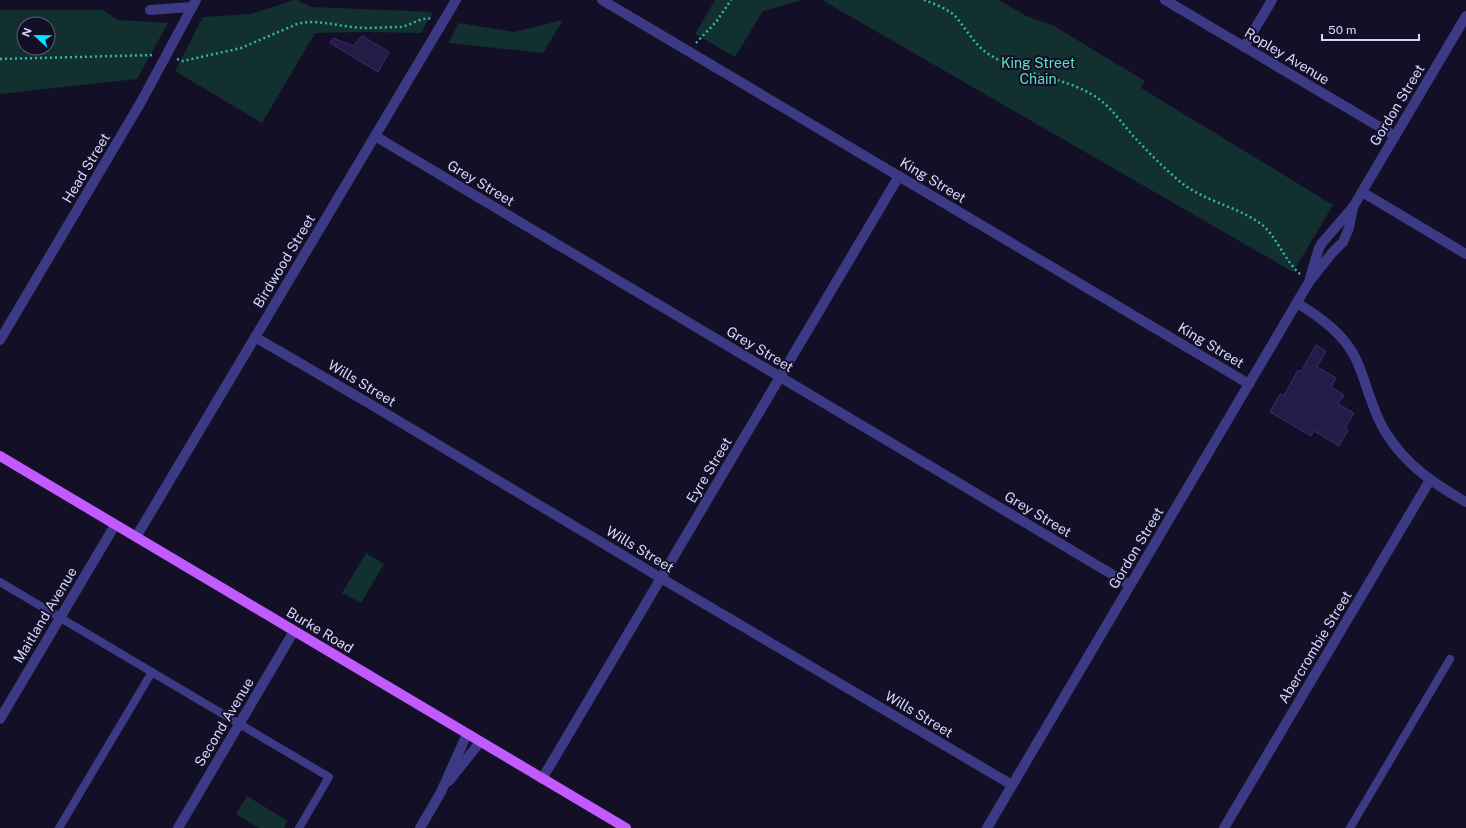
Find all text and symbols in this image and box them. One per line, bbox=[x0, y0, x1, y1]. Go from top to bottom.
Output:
north arrow bbox=[16, 16, 56, 56]
scale bar bbox=[1322, 16, 1419, 42]
text: 50 m bbox=[1328, 23, 1356, 37]
street label: Ropley Avenue bbox=[1242, 24, 1332, 88]
text: N bbox=[20, 26, 34, 38]
park label: King Street Chain bbox=[1001, 55, 1075, 87]
street label: Gordon Street bbox=[1366, 61, 1428, 149]
street label: Head Street bbox=[59, 130, 113, 206]
street label: King Street bbox=[897, 154, 969, 206]
street label: Grey Street bbox=[445, 157, 517, 209]
street label: Birdwood Street bbox=[250, 211, 318, 311]
street label: King Street bbox=[1175, 319, 1247, 371]
street label: Grey Street bbox=[724, 323, 796, 375]
street label: Wills Street bbox=[325, 356, 399, 410]
street label: Eyre Street bbox=[683, 434, 735, 506]
street label: Grey Street bbox=[1002, 488, 1074, 540]
street label: Gordon Street bbox=[1105, 504, 1167, 592]
street label: Wills Street bbox=[603, 522, 677, 576]
street label: Maitland Avenue bbox=[10, 564, 80, 666]
street label: Abercrombie Street bbox=[1275, 588, 1355, 706]
street label: Burke Road bbox=[284, 604, 356, 656]
street label: Second Avenue bbox=[191, 675, 257, 769]
street label: Wills Street bbox=[882, 687, 956, 741]

